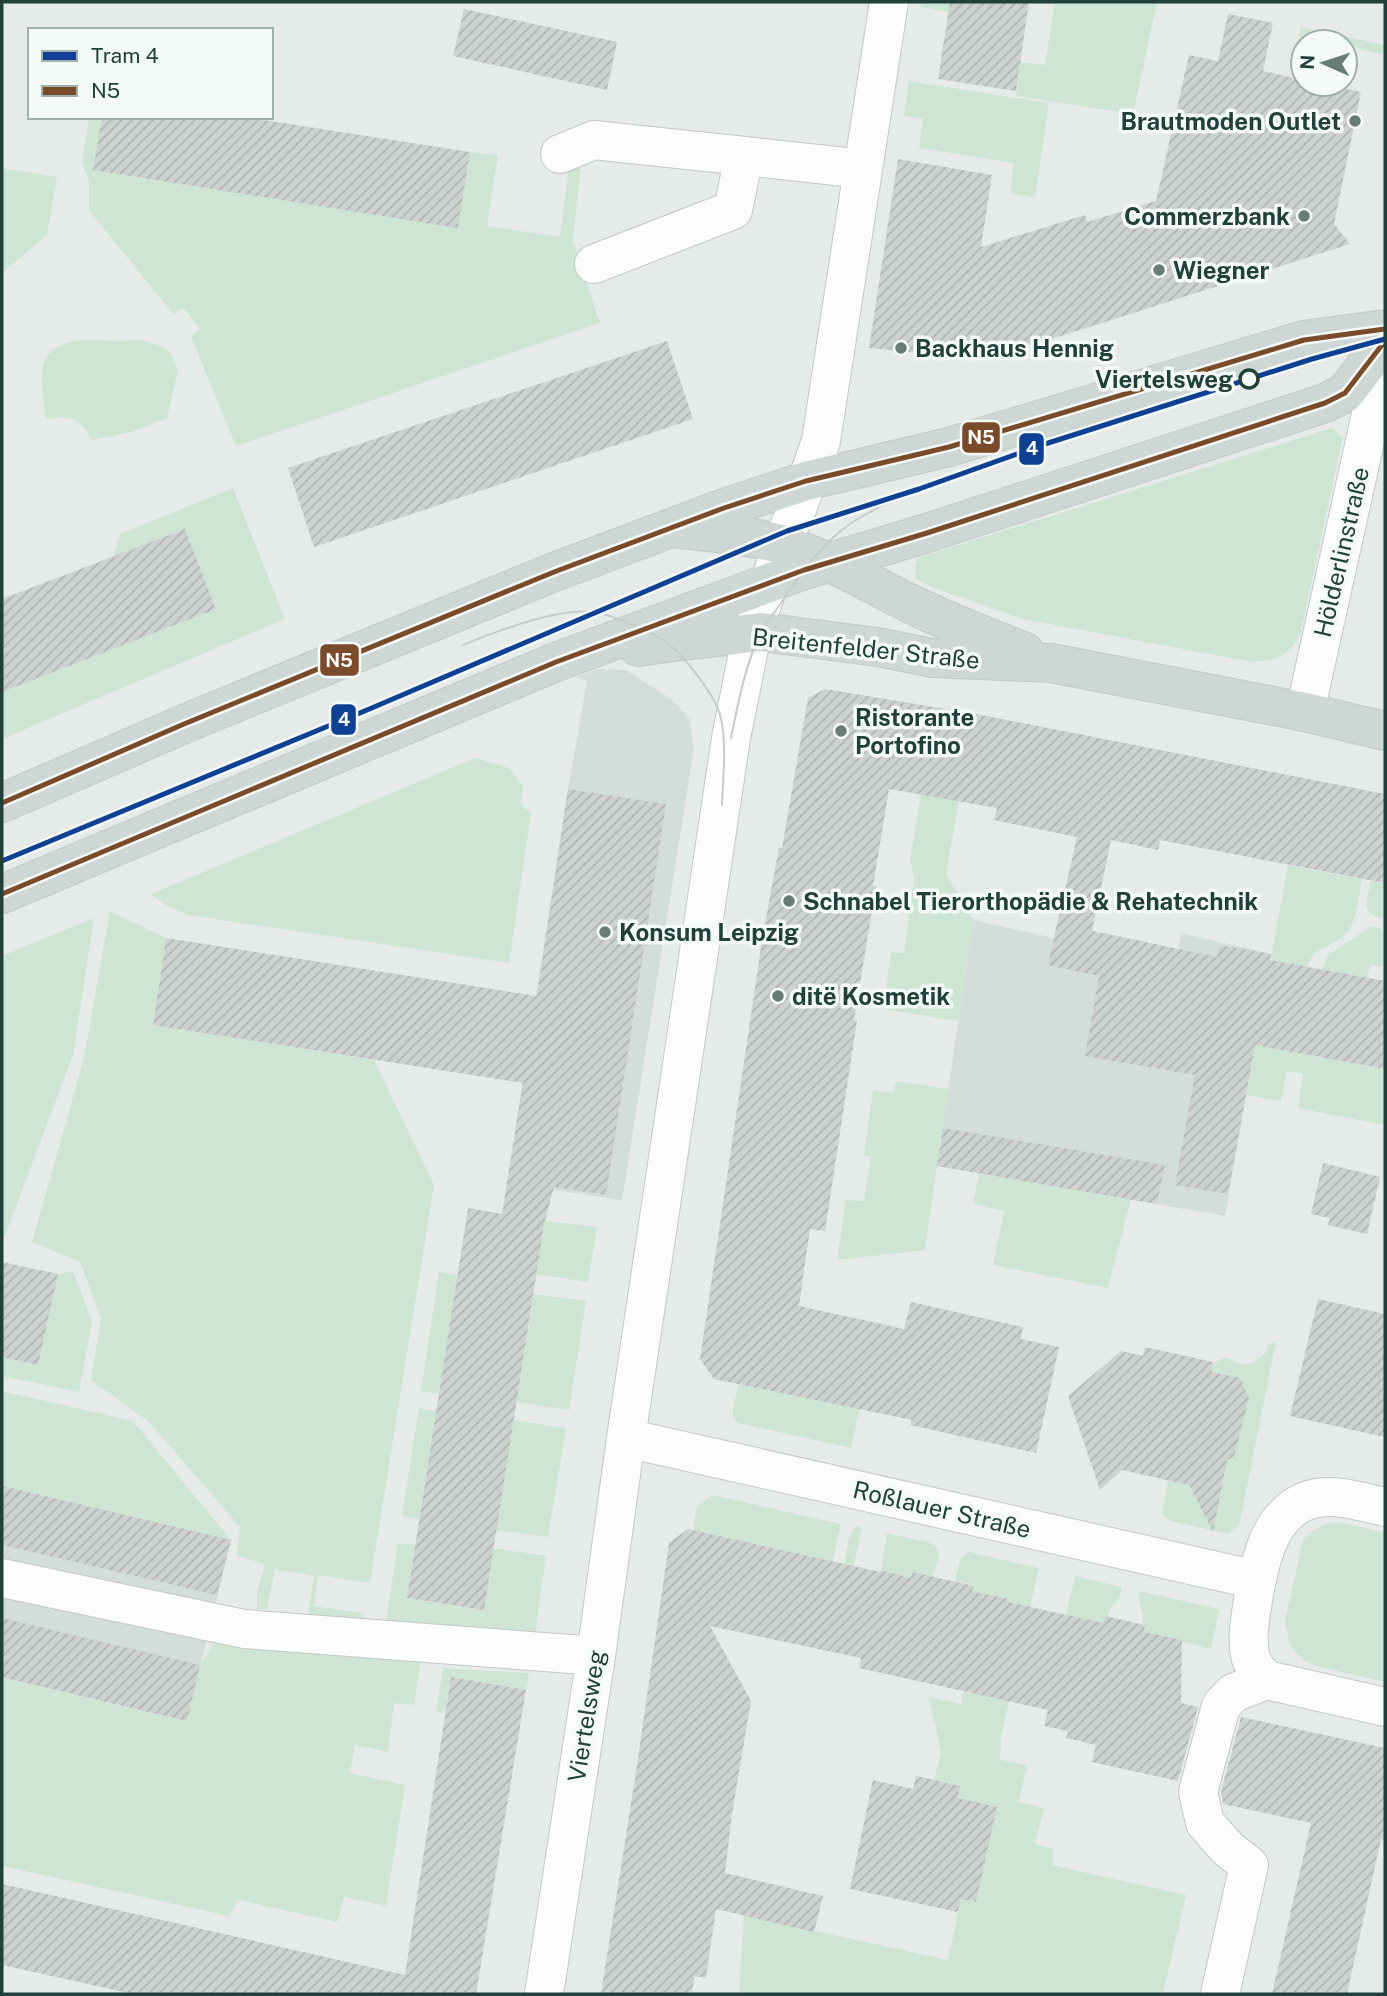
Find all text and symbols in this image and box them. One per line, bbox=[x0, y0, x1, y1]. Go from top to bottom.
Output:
legend bbox=[28, 28, 273, 119]
north arrow bbox=[1289, 28, 1359, 98]
text: Tram 4 bbox=[91, 43, 159, 68]
text: N bbox=[1296, 54, 1318, 70]
text: N5 bbox=[91, 78, 120, 103]
place label: Brautmoden Outlet bbox=[1121, 107, 1341, 135]
marker: Brautmoden Outlet bbox=[1347, 113, 1363, 129]
place label: Commerzbank bbox=[1124, 202, 1290, 230]
marker: Commerzbank bbox=[1296, 208, 1312, 224]
place label: Wiegner bbox=[1173, 256, 1269, 284]
marker: Wiegner bbox=[1151, 262, 1167, 278]
place label: Backhaus Hennig bbox=[915, 334, 1114, 362]
marker: Backhaus Hennig bbox=[893, 340, 909, 356]
place label: Viertelsweg bbox=[1095, 365, 1233, 393]
marker: Viertelsweg bbox=[1239, 369, 1259, 389]
line badge: N5 bbox=[961, 421, 1001, 454]
text: N5 bbox=[967, 426, 995, 448]
line badge: 4 bbox=[1018, 432, 1045, 466]
text: 4 bbox=[1026, 437, 1038, 459]
street label: Hölderlinstraße bbox=[1308, 464, 1374, 640]
street label: Breitenfelder Straße bbox=[751, 622, 981, 674]
line badge: N5 bbox=[319, 643, 360, 677]
text: N5 bbox=[325, 649, 353, 671]
line badge: 4 bbox=[330, 703, 357, 736]
place label: Ristorante Portofino bbox=[855, 703, 974, 759]
text: 4 bbox=[338, 708, 350, 730]
marker: Ristorante Portofino bbox=[833, 723, 849, 739]
place label: Schnabel Tierorthopädie & Rehatechnik bbox=[803, 887, 1258, 915]
marker: Schnabel Tierorthopädie & Rehatechnik bbox=[781, 893, 797, 909]
place label: Konsum Leipzig bbox=[619, 918, 799, 946]
marker: Konsum Leipzig bbox=[597, 924, 613, 940]
place label: ditë Kosmetik bbox=[792, 982, 950, 1010]
marker: ditë Kosmetik bbox=[770, 988, 786, 1004]
street label: Roßlauer Straße bbox=[850, 1475, 1034, 1543]
street label: Viertelsweg bbox=[562, 1648, 610, 1784]

